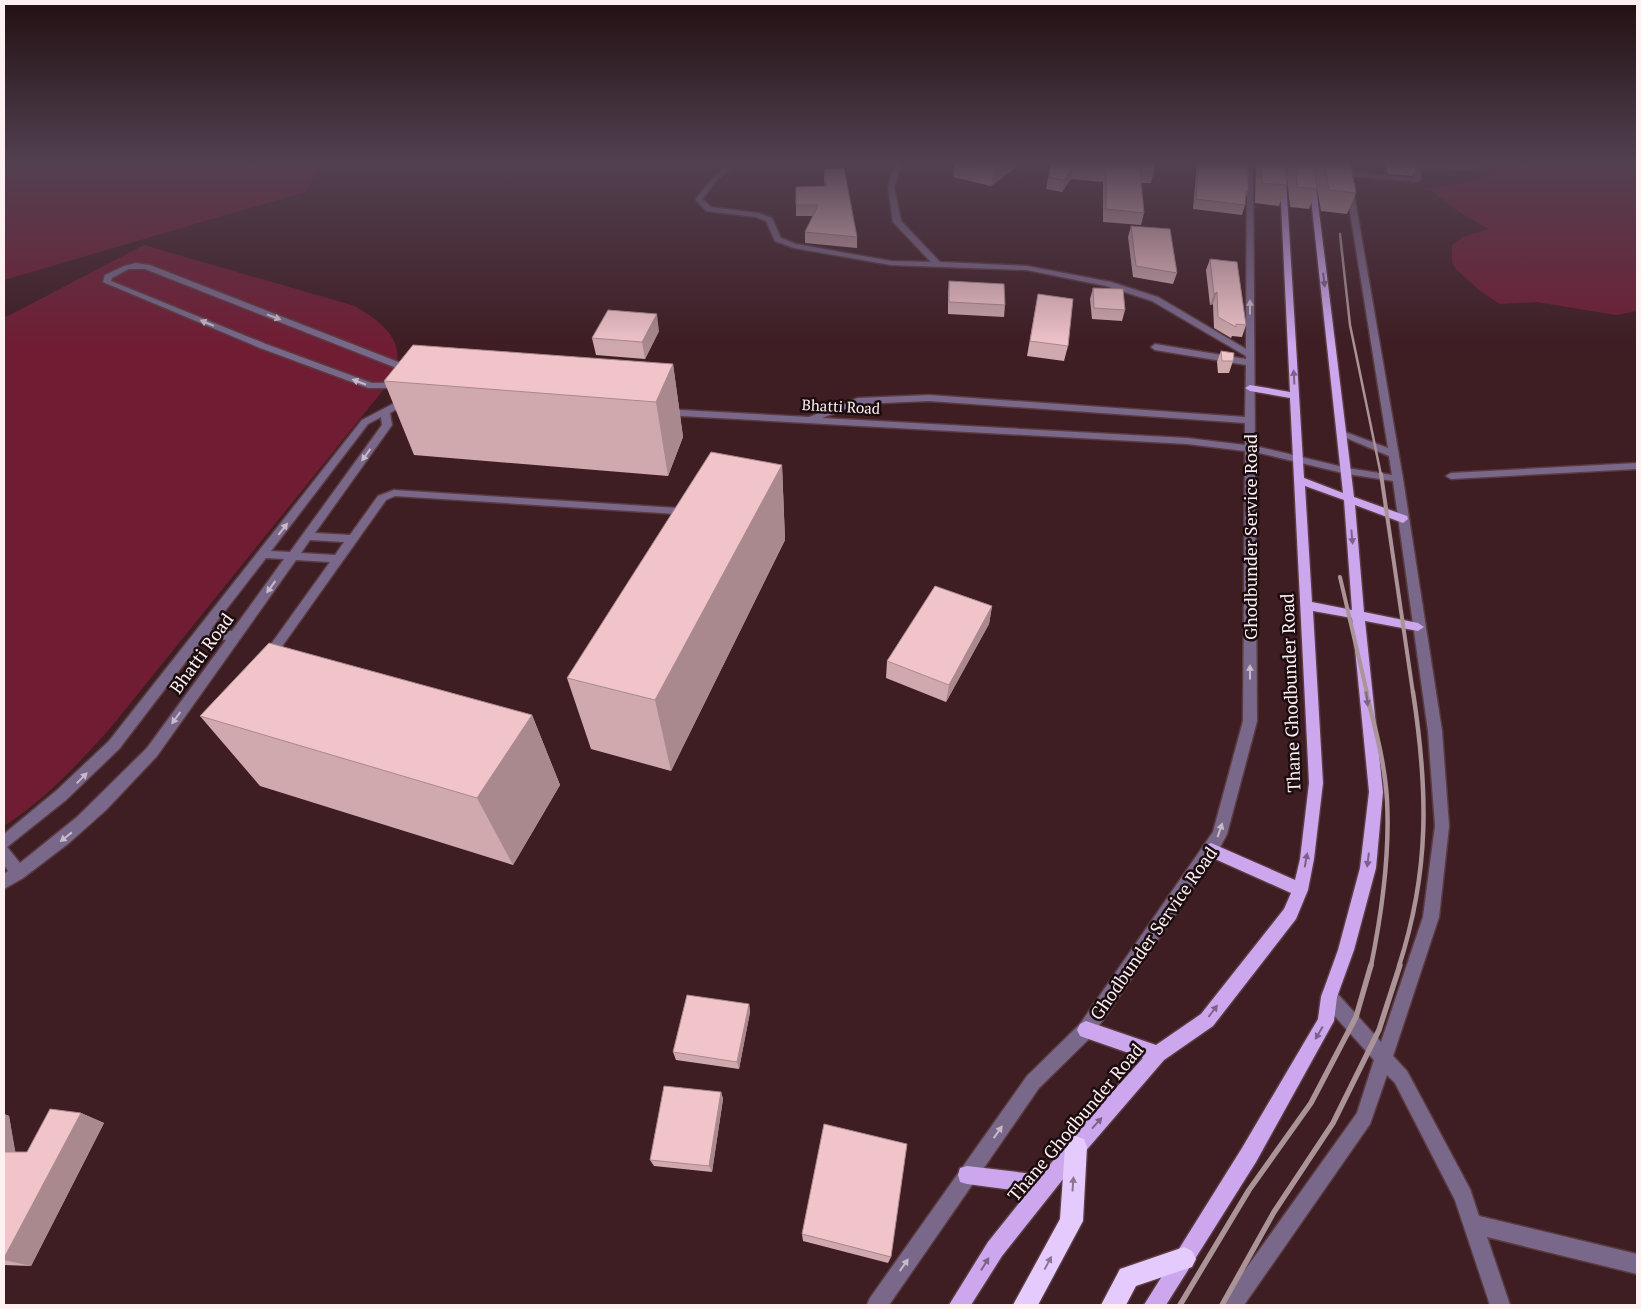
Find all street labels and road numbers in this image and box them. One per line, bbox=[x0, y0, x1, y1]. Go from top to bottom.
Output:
street label: Bhatti Road bbox=[801, 394, 881, 418]
street label: Ghodbunder Service Road bbox=[1238, 434, 1262, 640]
street label: Thane Ghodbunder Road bbox=[1275, 593, 1305, 793]
street label: Bhatti Road bbox=[164, 608, 238, 698]
street label: Ghodbunder Service Road bbox=[1084, 842, 1222, 1024]
street label: Thane Ghodbunder Road bbox=[1002, 1038, 1148, 1206]

